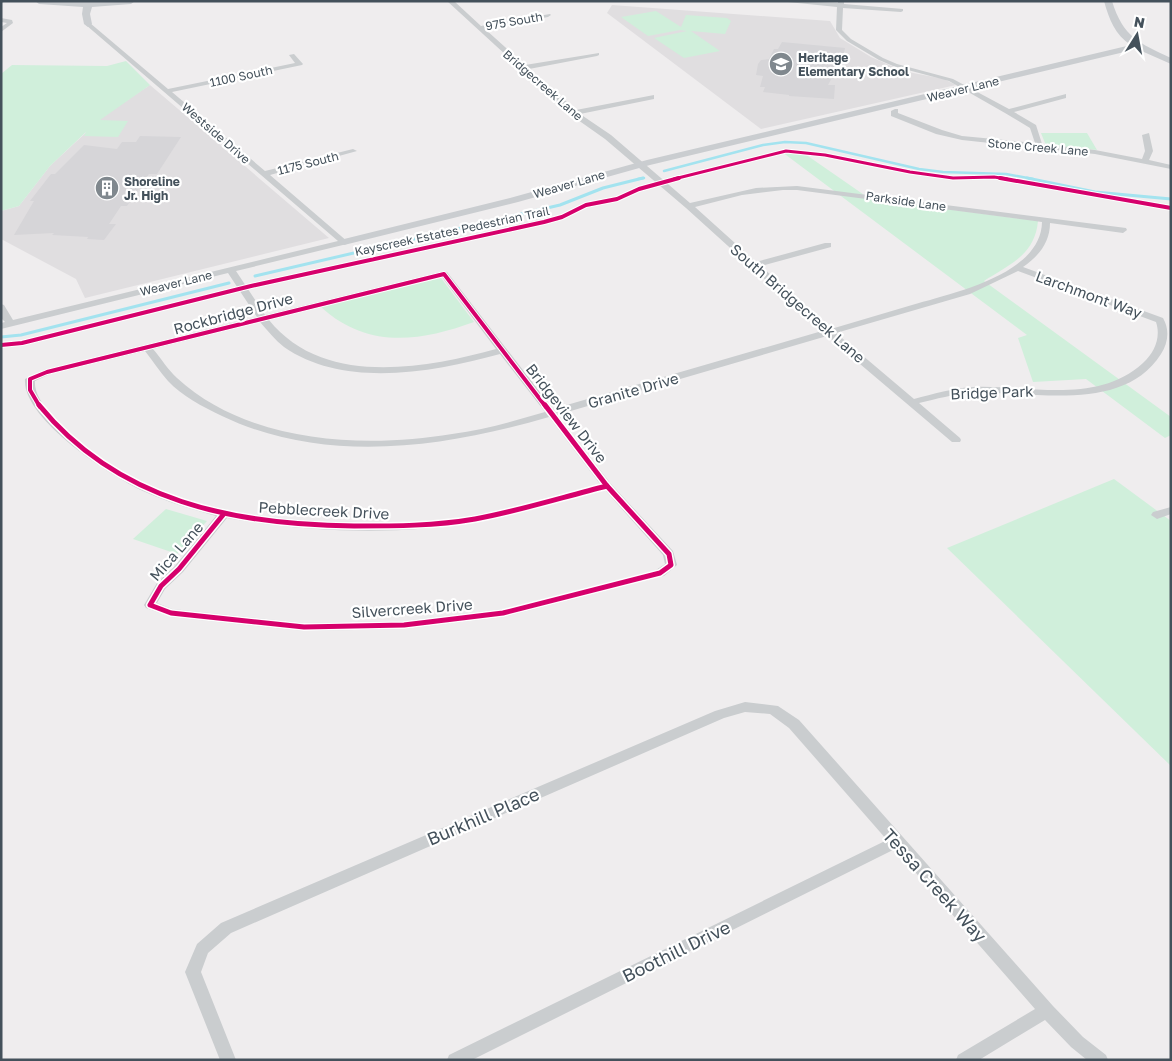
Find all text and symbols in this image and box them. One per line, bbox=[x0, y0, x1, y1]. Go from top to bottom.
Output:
street label: 975 South bbox=[484, 9, 544, 33]
north arrow bbox=[1112, 10, 1162, 60]
text: N bbox=[1133, 12, 1146, 31]
street label: Bridgecreek Lane bbox=[500, 46, 586, 124]
place label: Heritage Elementary School bbox=[798, 50, 909, 79]
school or university icon: Heritage Elementary School bbox=[768, 51, 794, 77]
street label: 1100 South bbox=[208, 62, 274, 90]
street label: Weaver Lane bbox=[925, 73, 1001, 105]
street label: Westside Drive bbox=[179, 99, 253, 167]
street label: Stone Creek Lane bbox=[987, 135, 1089, 159]
street label: 1175 South bbox=[276, 148, 340, 178]
street label: Weaver Lane bbox=[531, 167, 607, 201]
place label: Shoreline Jr. High bbox=[124, 174, 180, 203]
building icon: Shoreline Jr. High bbox=[94, 175, 120, 201]
street label: Parkside Lane bbox=[865, 188, 947, 214]
street label: Kayscreek Estates Pedestrian Trail bbox=[353, 203, 551, 259]
street label: South Bridgecreek Lane bbox=[727, 240, 869, 367]
street label: Larchmont Way bbox=[1033, 266, 1145, 322]
street label: Weaver Lane bbox=[138, 267, 214, 299]
street label: Rockbridge Drive bbox=[171, 288, 295, 338]
street label: Bridgeview Drive bbox=[523, 360, 611, 466]
street label: Granite Drive bbox=[586, 368, 681, 412]
street label: Bridge Park bbox=[950, 382, 1034, 402]
street label: Pebblecreek Drive bbox=[258, 498, 390, 522]
street label: Mica Lane bbox=[145, 518, 207, 584]
street label: Silvercreek Drive bbox=[351, 595, 473, 621]
street label: Burkhill Place bbox=[423, 782, 543, 850]
street label: Tessa Creek Way bbox=[878, 824, 992, 946]
street label: Boothill Drive bbox=[618, 915, 734, 987]

